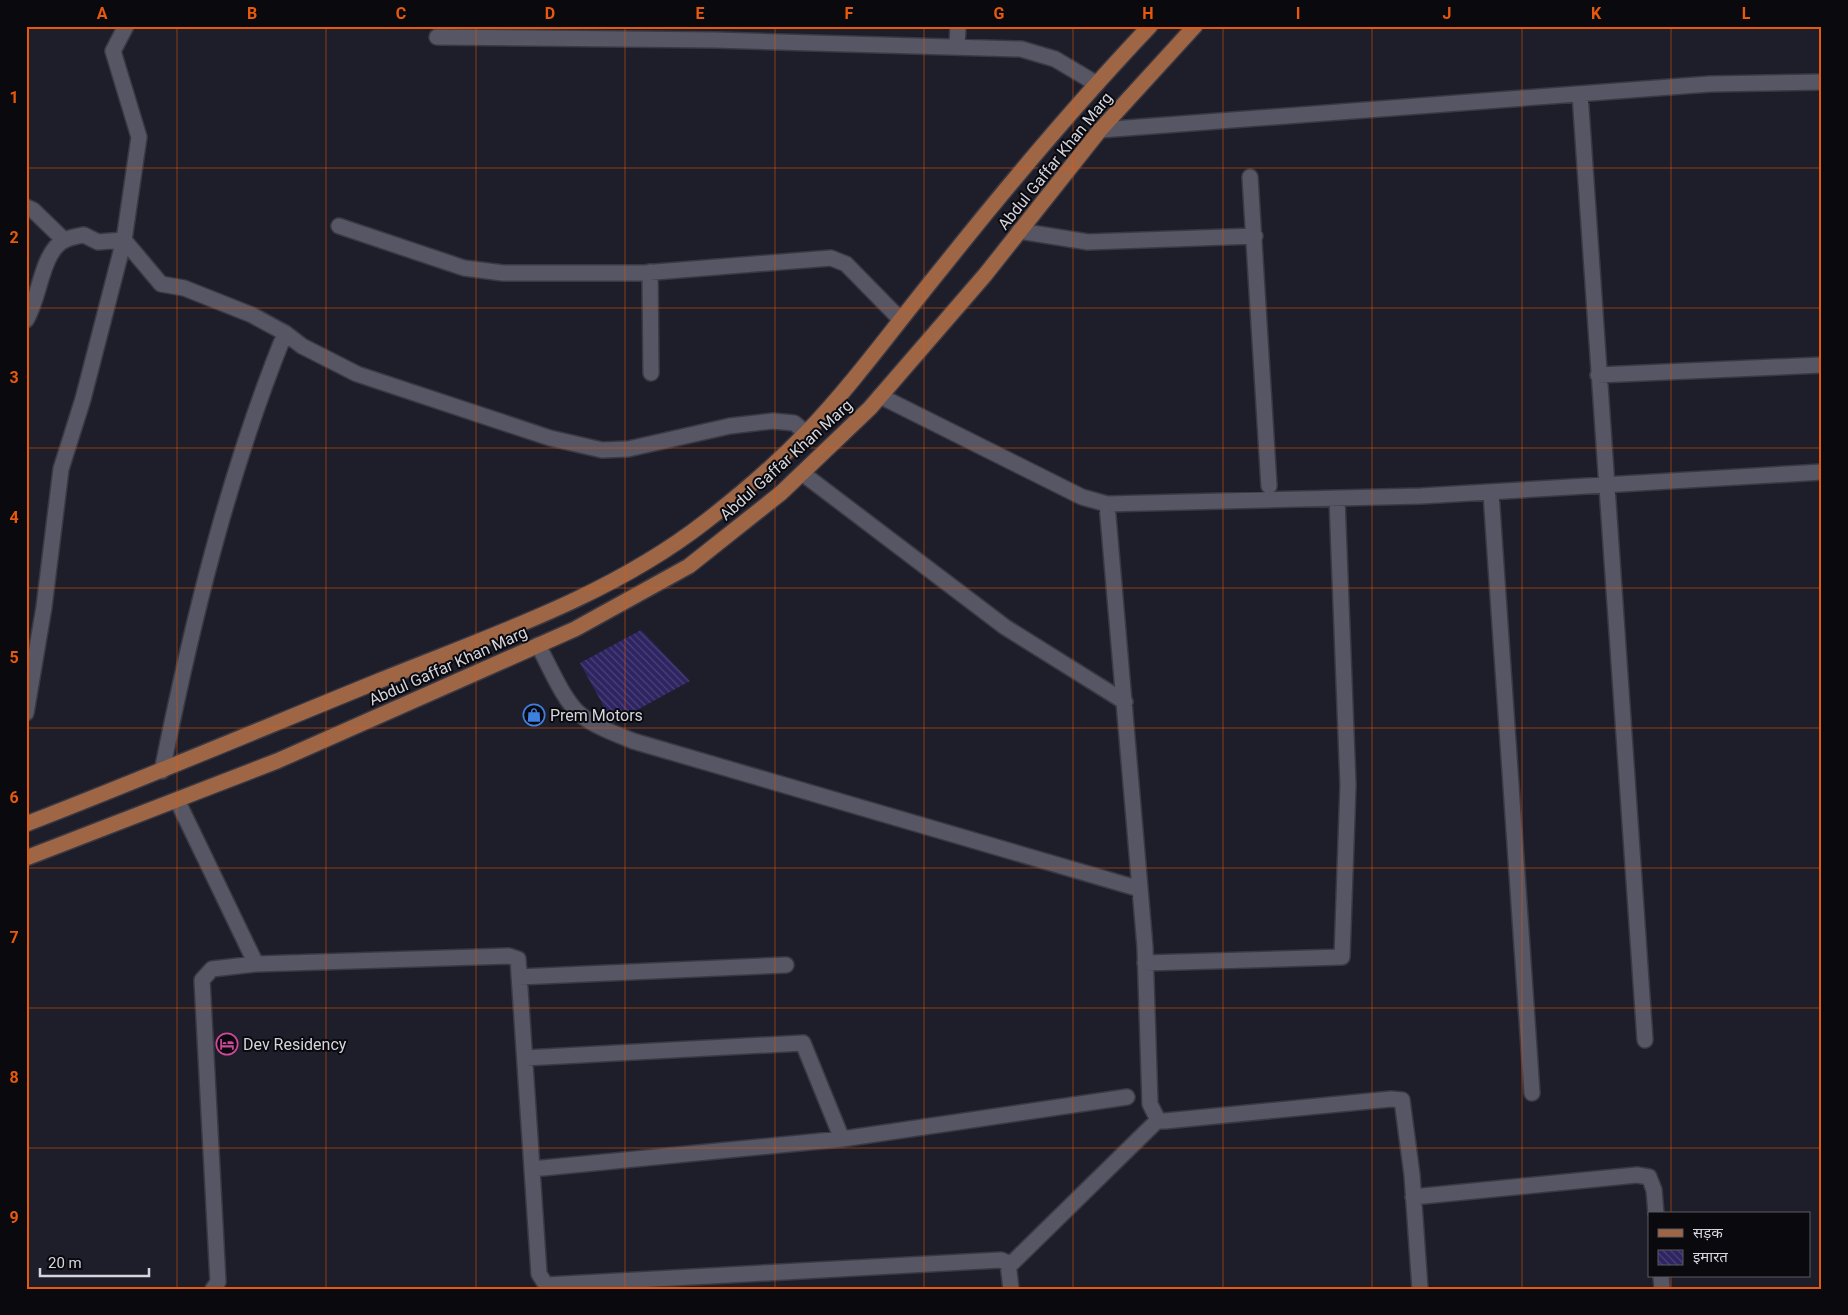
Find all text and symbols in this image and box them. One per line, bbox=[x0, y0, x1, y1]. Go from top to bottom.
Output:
text: A bbox=[97, 4, 108, 23]
text: B bbox=[247, 4, 257, 23]
text: C bbox=[396, 4, 406, 23]
text: D bbox=[545, 4, 555, 23]
text: E bbox=[696, 4, 705, 23]
text: F bbox=[845, 4, 854, 23]
text: G bbox=[994, 4, 1005, 23]
text: H bbox=[1142, 4, 1154, 23]
text: I bbox=[1296, 4, 1300, 23]
text: J bbox=[1443, 4, 1451, 23]
text: K bbox=[1591, 4, 1602, 23]
text: L bbox=[1742, 4, 1751, 23]
text: 1 bbox=[9, 88, 19, 107]
street label: Abdul Gaffar Khan Marg bbox=[994, 88, 1116, 234]
text: 2 bbox=[9, 228, 19, 247]
text: 3 bbox=[9, 368, 19, 387]
street label: Abdul Gaffar Khan Marg bbox=[716, 396, 856, 524]
text: 4 bbox=[9, 508, 19, 527]
street label: Abdul Gaffar Khan Marg bbox=[366, 622, 530, 710]
text: 5 bbox=[9, 648, 19, 667]
shop icon: Prem Motors bbox=[522, 703, 546, 727]
place label: Prem Motors bbox=[550, 706, 643, 725]
text: 6 bbox=[9, 788, 19, 807]
text: 7 bbox=[9, 928, 19, 947]
hotel icon: Dev Residency bbox=[215, 1032, 239, 1056]
place label: Dev Residency bbox=[243, 1035, 347, 1054]
text: 8 bbox=[9, 1068, 19, 1087]
text: 9 bbox=[9, 1208, 19, 1227]
legend bbox=[1648, 1212, 1810, 1278]
text: सड़क bbox=[1693, 1224, 1723, 1242]
scale bar bbox=[40, 1245, 149, 1277]
text: इमारत bbox=[1693, 1248, 1728, 1266]
text: 20 m bbox=[48, 1254, 82, 1272]

